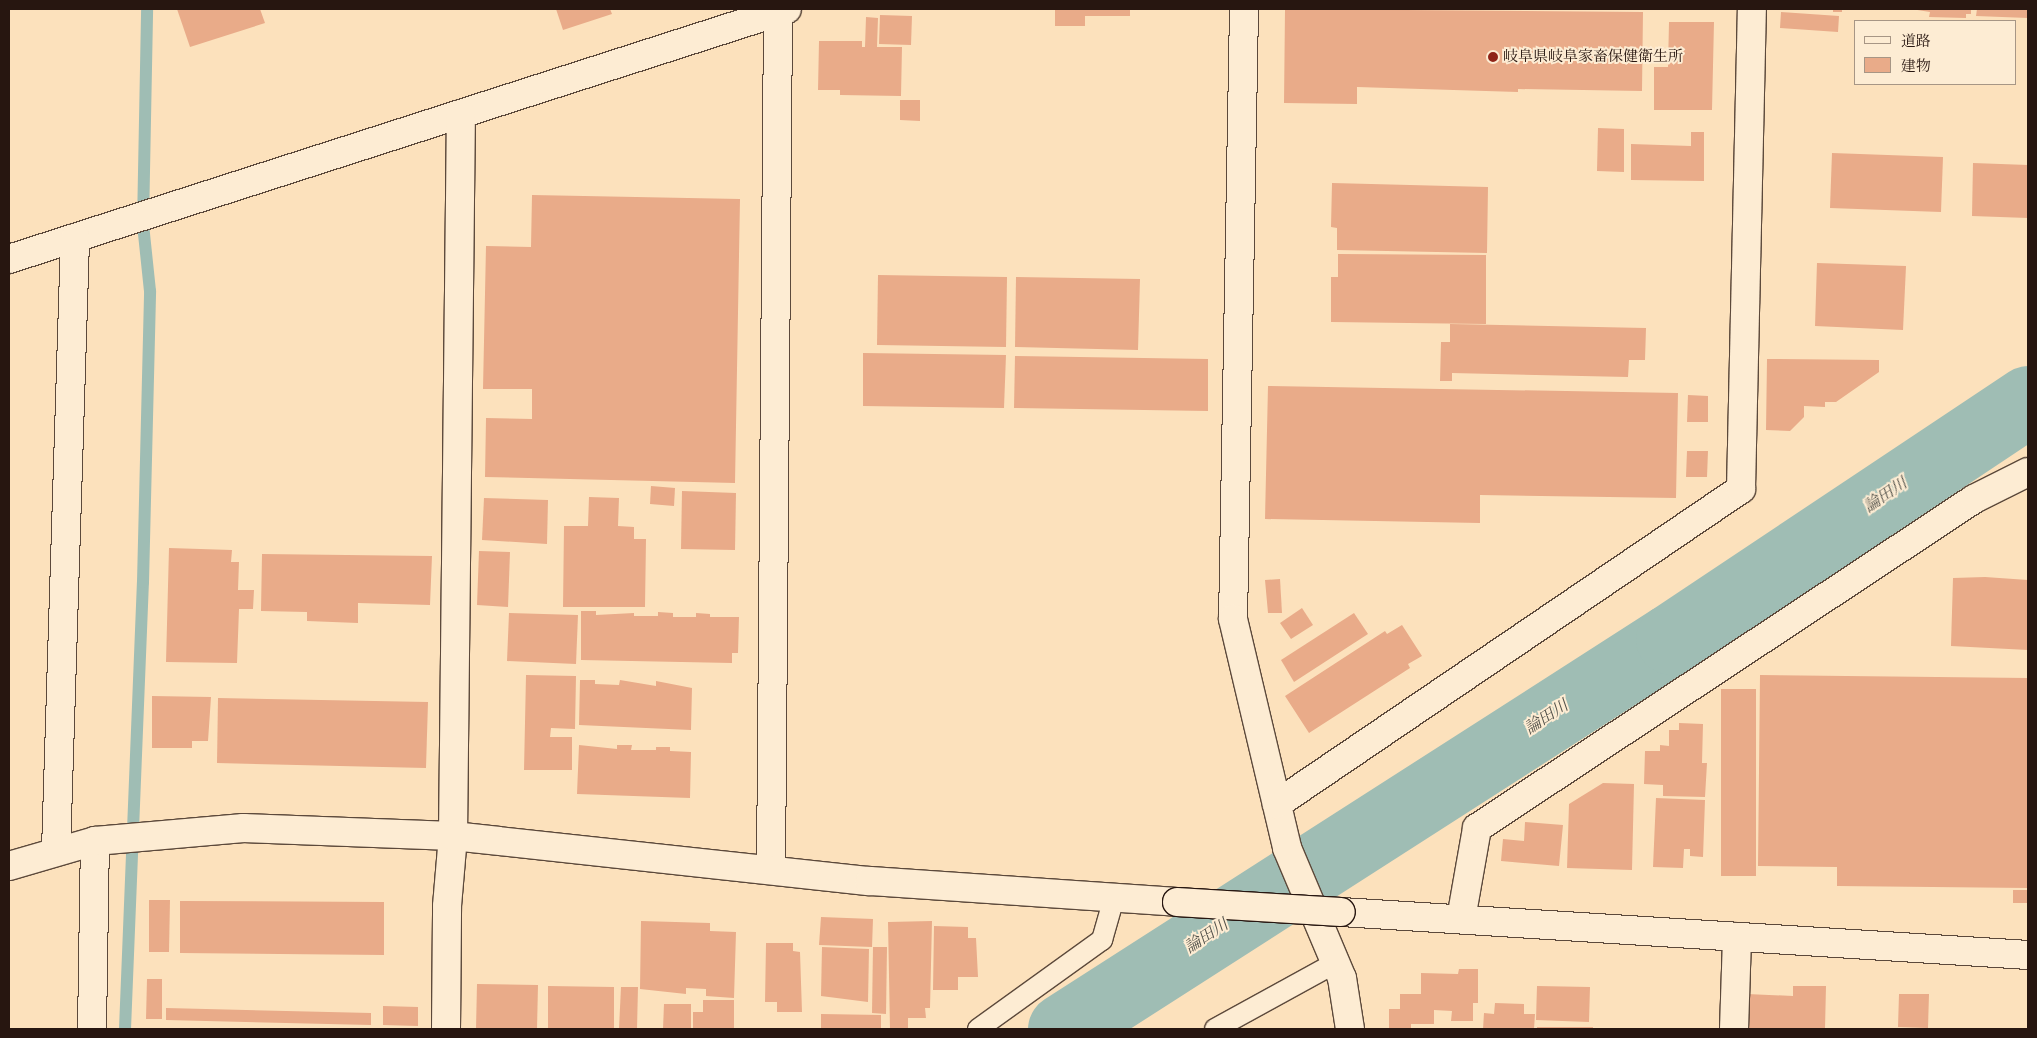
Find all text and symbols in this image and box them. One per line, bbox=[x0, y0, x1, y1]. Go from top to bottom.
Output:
legend bbox=[1854, 20, 2017, 85]
text: 道路 bbox=[1901, 32, 1931, 51]
place label: 岐阜県岐阜家畜保健衛生所 bbox=[1503, 48, 1683, 66]
marker: 岐阜県岐阜家畜保健衛生所 bbox=[1487, 51, 1499, 63]
text: 建物 bbox=[1901, 57, 1931, 76]
water label: 論田川 bbox=[1861, 475, 1911, 517]
water label: 論田川 bbox=[1522, 697, 1572, 739]
water label: 論田川 bbox=[1182, 916, 1232, 958]

